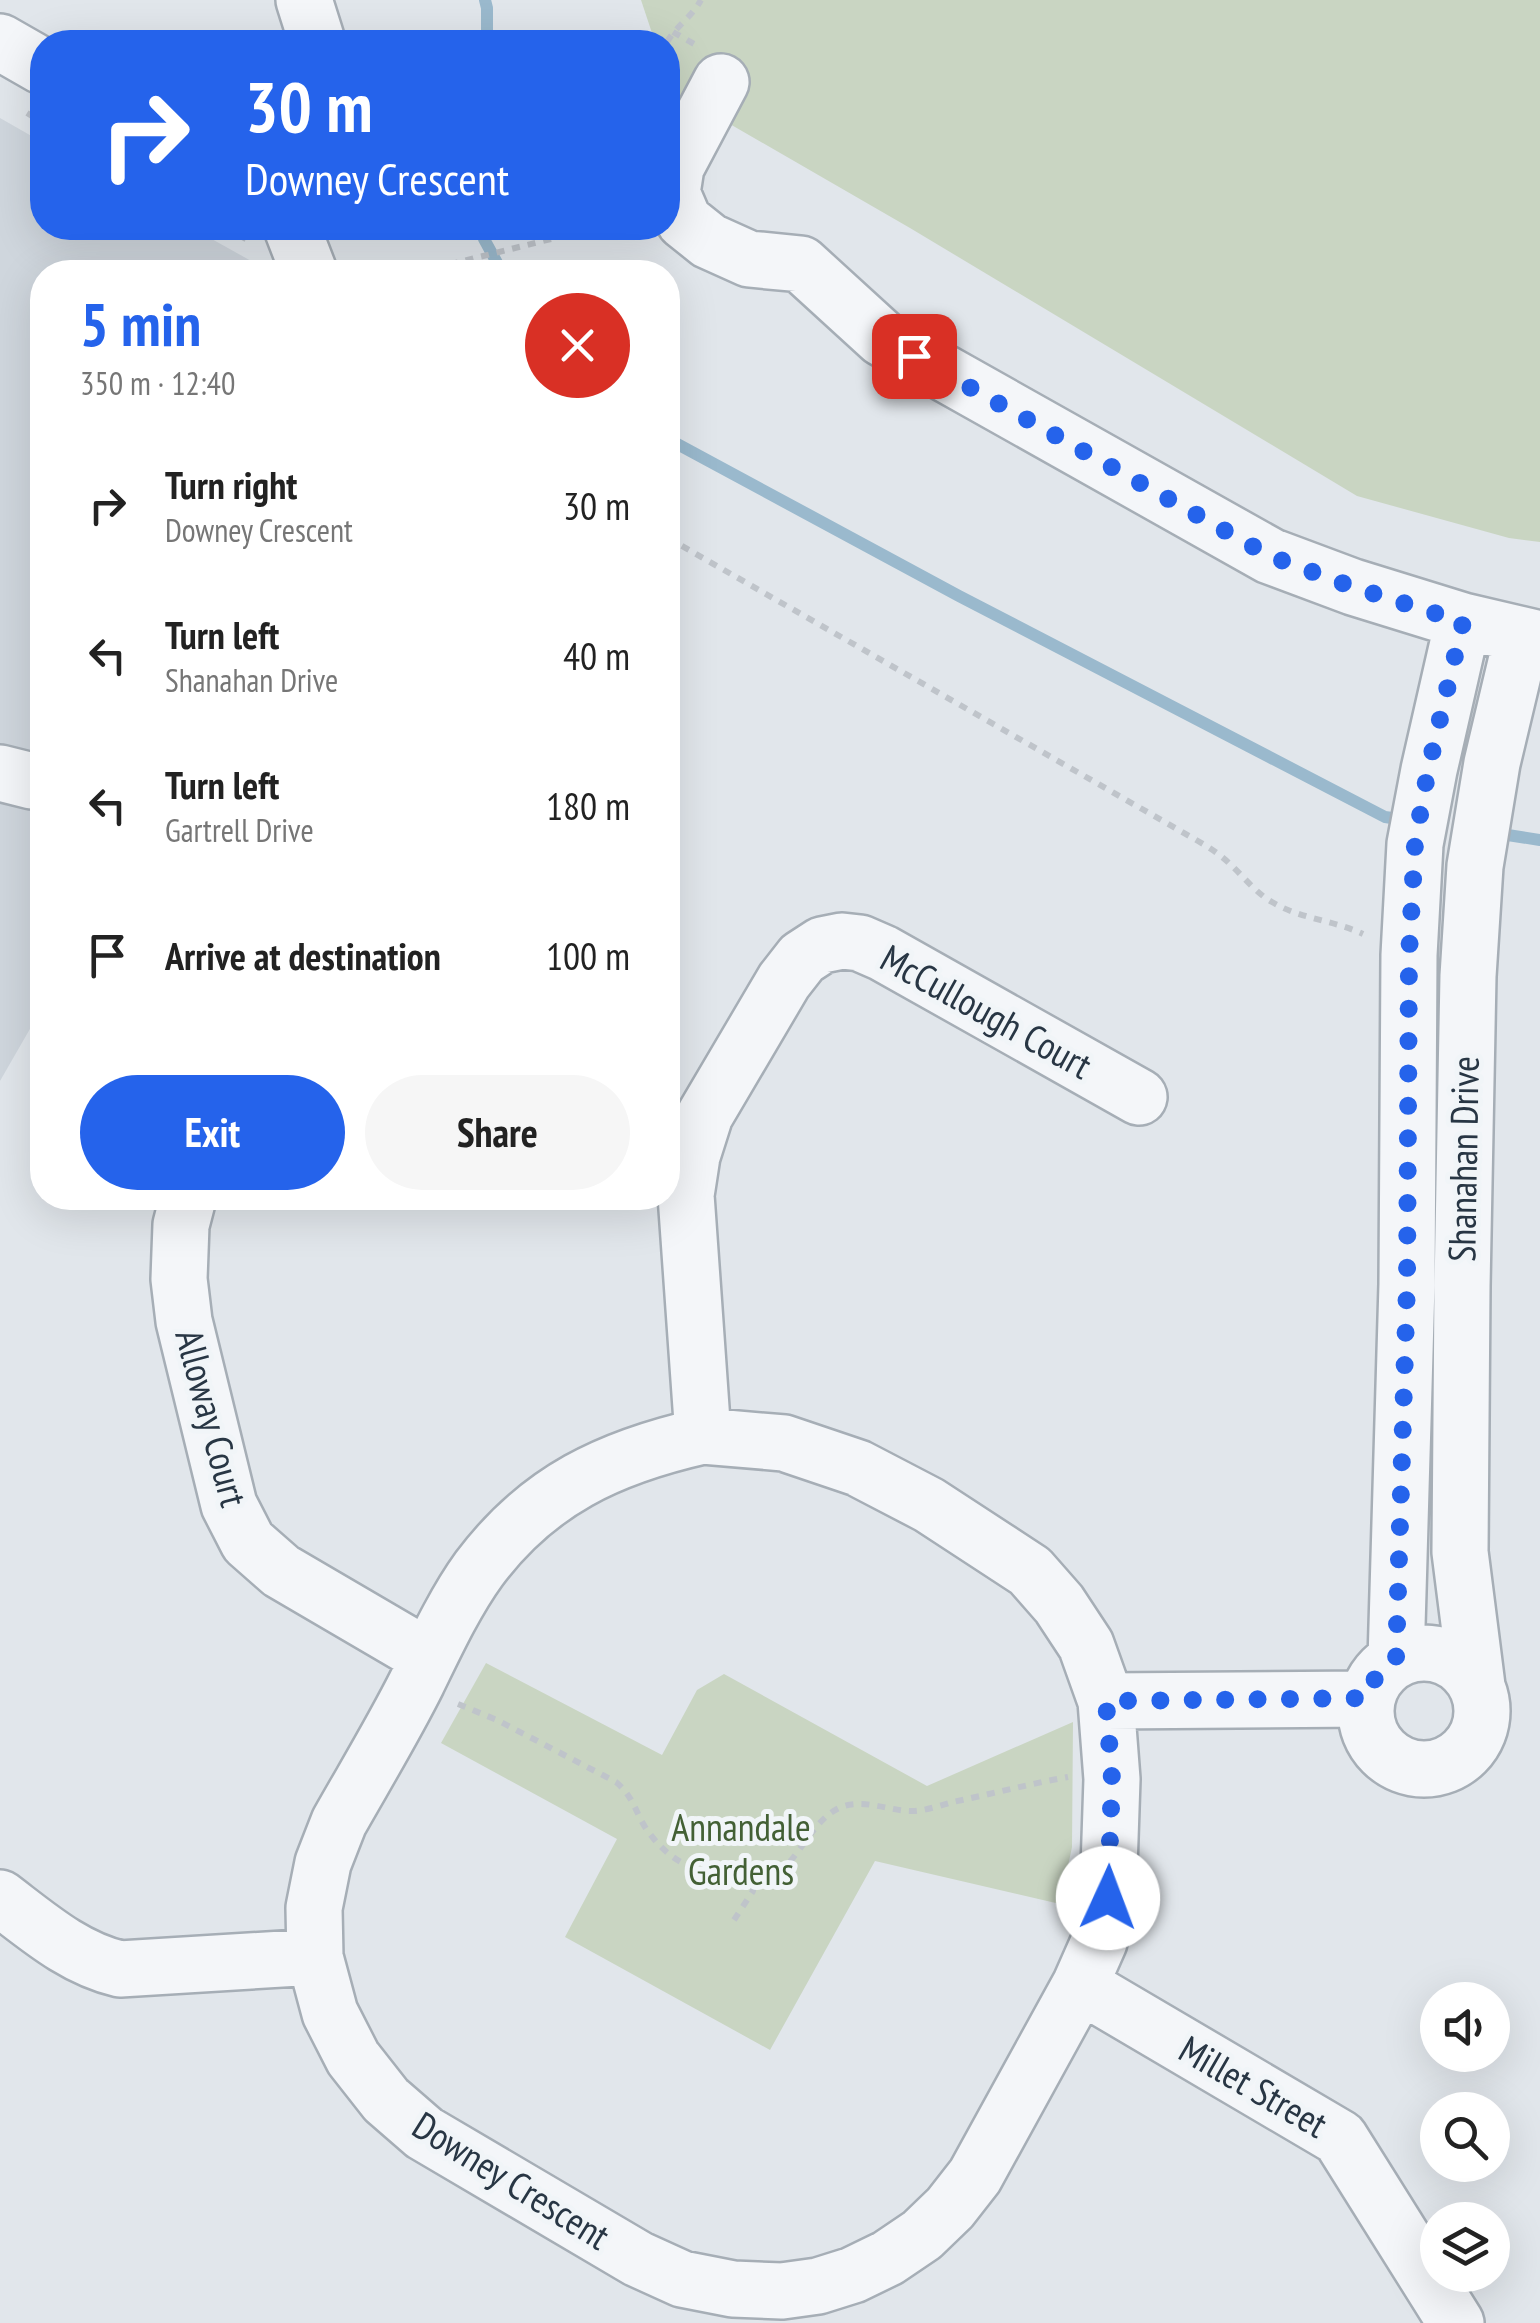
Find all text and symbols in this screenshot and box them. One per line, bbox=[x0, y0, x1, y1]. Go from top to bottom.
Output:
text: 30 m bbox=[245, 61, 373, 151]
icon: right bbox=[80, 70, 210, 200]
text: Downey Crescent bbox=[245, 149, 509, 207]
text: 5 min bbox=[80, 285, 201, 363]
button: close bbox=[525, 293, 630, 398]
pin bbox=[872, 314, 957, 399]
icon: arrive bbox=[887, 329, 942, 384]
text: 350 m · 12:40 bbox=[80, 362, 235, 404]
text: Turn right bbox=[165, 460, 297, 509]
icon: right bbox=[80, 478, 135, 533]
text: 30 m bbox=[563, 481, 630, 530]
text: Downey Crescent bbox=[165, 509, 353, 551]
text: Turn left bbox=[165, 610, 279, 659]
icon: left bbox=[80, 628, 135, 683]
text: 40 m bbox=[563, 631, 630, 680]
text: Shanahan Drive bbox=[165, 659, 338, 701]
text: Turn left bbox=[165, 760, 279, 809]
icon: left bbox=[80, 778, 135, 833]
text: 180 m bbox=[546, 781, 630, 830]
text: Gartrell Drive bbox=[165, 809, 314, 851]
icon: arrive bbox=[80, 928, 135, 983]
text: Arrive at destination bbox=[165, 931, 441, 980]
text: 100 m bbox=[546, 931, 630, 980]
street label: McCullough Court bbox=[873, 933, 1101, 1089]
street label: Shanahan Drive bbox=[1436, 1056, 1489, 1262]
button: Exit bbox=[80, 1075, 345, 1190]
button: Share bbox=[365, 1075, 630, 1190]
street label: Alloway Court bbox=[165, 1324, 260, 1512]
park label: Annandale Gardens bbox=[671, 1802, 811, 1895]
position arrow bbox=[1056, 1846, 1160, 1950]
map controls bbox=[1420, 1982, 1510, 2292]
button: sound bbox=[1420, 1982, 1510, 2072]
street label: Millet Street bbox=[1171, 2024, 1337, 2148]
button: search bbox=[1420, 2092, 1510, 2182]
street label: Downey Crescent bbox=[404, 2100, 620, 2260]
button: layers bbox=[1420, 2202, 1510, 2292]

